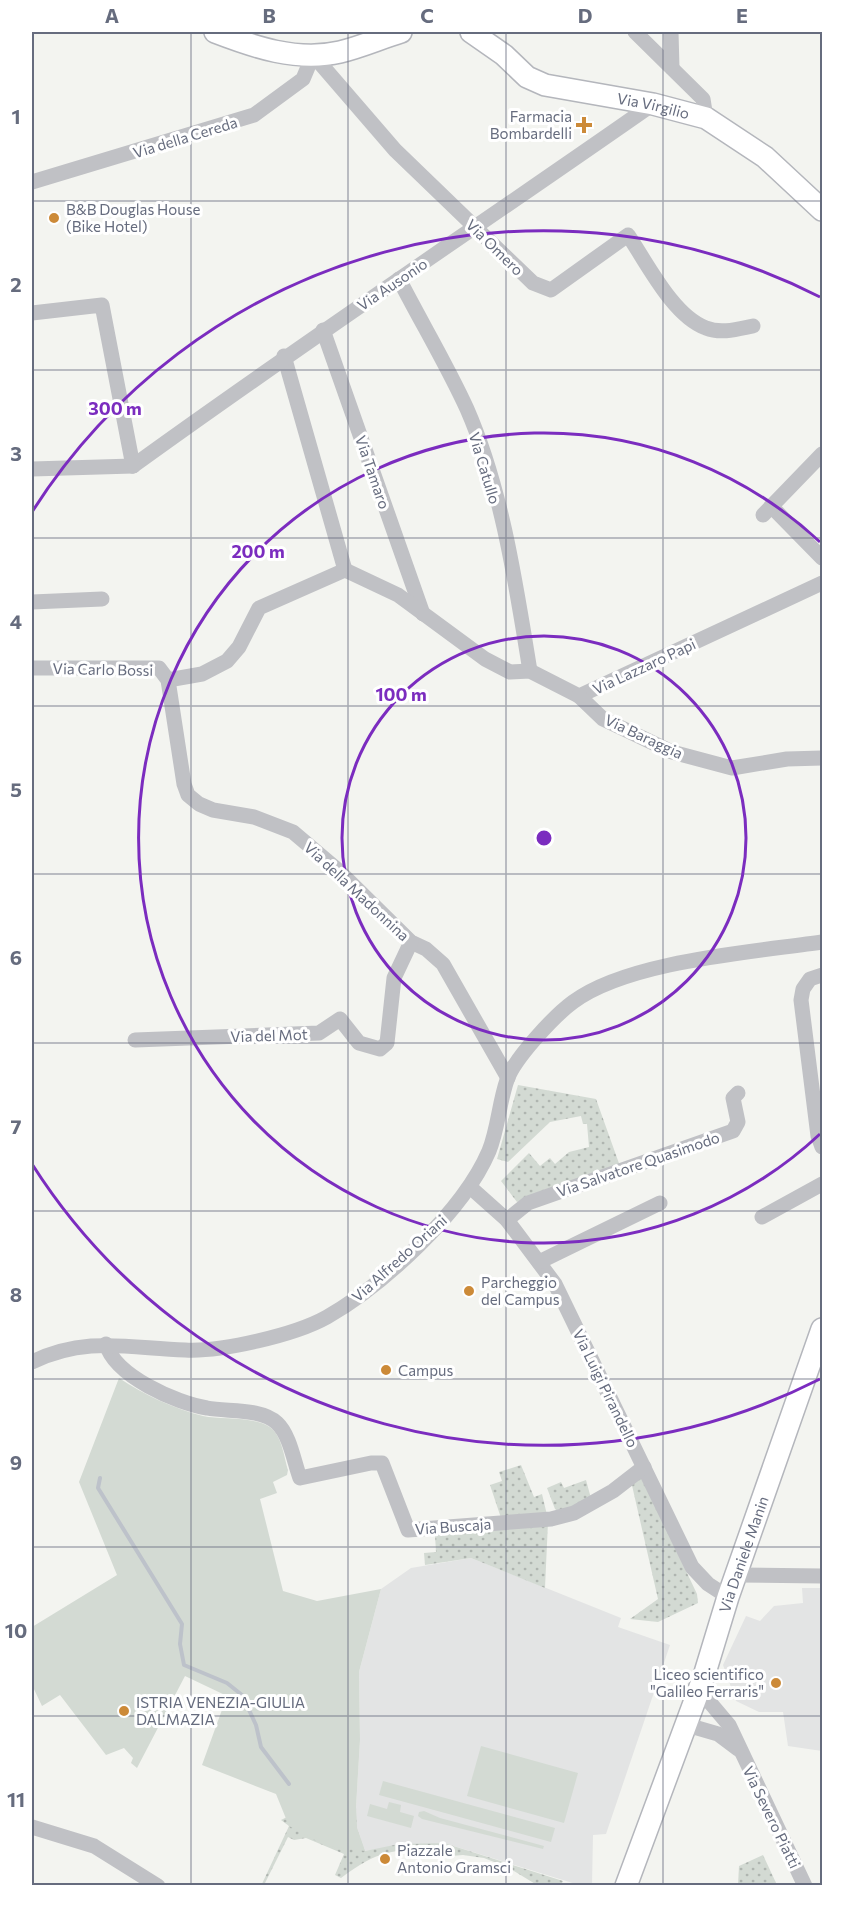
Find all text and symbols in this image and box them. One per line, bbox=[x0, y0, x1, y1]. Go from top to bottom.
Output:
text: A bbox=[105, 3, 119, 27]
text: B bbox=[262, 3, 276, 27]
text: C bbox=[420, 3, 434, 27]
text: D bbox=[578, 3, 592, 27]
text: E bbox=[736, 3, 748, 27]
street label: Via Virgilio bbox=[616, 89, 692, 122]
text: 1 bbox=[11, 104, 21, 128]
place label: Farmacia Bombardelli bbox=[490, 107, 572, 142]
street label: Via della Cereda bbox=[131, 113, 239, 161]
marker: Farmacia Bombardelli bbox=[577, 118, 591, 132]
place label: B&B Douglas House (Bike Hotel) bbox=[66, 200, 201, 235]
marker: B&B Douglas House (Bike Hotel) bbox=[47, 211, 61, 225]
street label: Via Omero bbox=[463, 215, 527, 279]
street label: Via Ausonio bbox=[354, 254, 430, 314]
text: 2 bbox=[10, 272, 22, 296]
text: 300 m bbox=[88, 397, 142, 419]
street label: Via Catullo bbox=[466, 430, 504, 506]
street label: Via Tamaro bbox=[352, 433, 394, 511]
text: 3 bbox=[10, 441, 22, 465]
text: 200 m bbox=[231, 540, 285, 562]
text: 4 bbox=[10, 609, 22, 633]
street label: Via Lazzaro Papi bbox=[590, 634, 698, 698]
street label: Via Carlo Bossi bbox=[53, 659, 153, 679]
text: 100 m bbox=[375, 683, 427, 705]
street label: Via Baraggia bbox=[602, 710, 686, 762]
text: 5 bbox=[10, 777, 22, 801]
centre of rings bbox=[534, 828, 554, 848]
street label: Via della Madonnina bbox=[301, 838, 413, 944]
text: 6 bbox=[10, 945, 22, 969]
street label: Via del Mot bbox=[230, 1025, 308, 1045]
text: 7 bbox=[11, 1114, 22, 1138]
street label: Via Salvatore Quasimodo bbox=[554, 1128, 722, 1200]
street label: Via Alfredo Oriani bbox=[348, 1211, 450, 1305]
place label: Parcheggio del Campus bbox=[481, 1273, 560, 1308]
text: 8 bbox=[10, 1282, 22, 1306]
marker: Parcheggio del Campus bbox=[462, 1284, 476, 1298]
street label: Via Luigi Pirandello bbox=[570, 1326, 642, 1450]
place label: Campus bbox=[398, 1361, 453, 1379]
marker: Campus bbox=[379, 1363, 393, 1377]
text: 9 bbox=[10, 1450, 22, 1474]
street label: Via Daniele Manin bbox=[715, 1494, 772, 1615]
street label: Via Buscaja bbox=[414, 1514, 492, 1538]
text: 10 bbox=[5, 1618, 27, 1642]
place label: Liceo scientifico "Galileo Ferraris" bbox=[650, 1665, 764, 1700]
marker: Liceo scientifico "Galileo Ferraris" bbox=[769, 1676, 783, 1690]
place label: ISTRIA VENEZIA-GIULIA DALMAZIA bbox=[136, 1693, 305, 1728]
marker: ISTRIA VENEZIA-GIULIA DALMAZIA bbox=[117, 1704, 131, 1718]
street label: Via Severo Piatti bbox=[739, 1763, 805, 1871]
text: 11 bbox=[7, 1787, 25, 1811]
place label: Piazzale Antonio Gramsci bbox=[397, 1841, 511, 1876]
marker: Piazzale Antonio Gramsci bbox=[378, 1852, 392, 1866]

